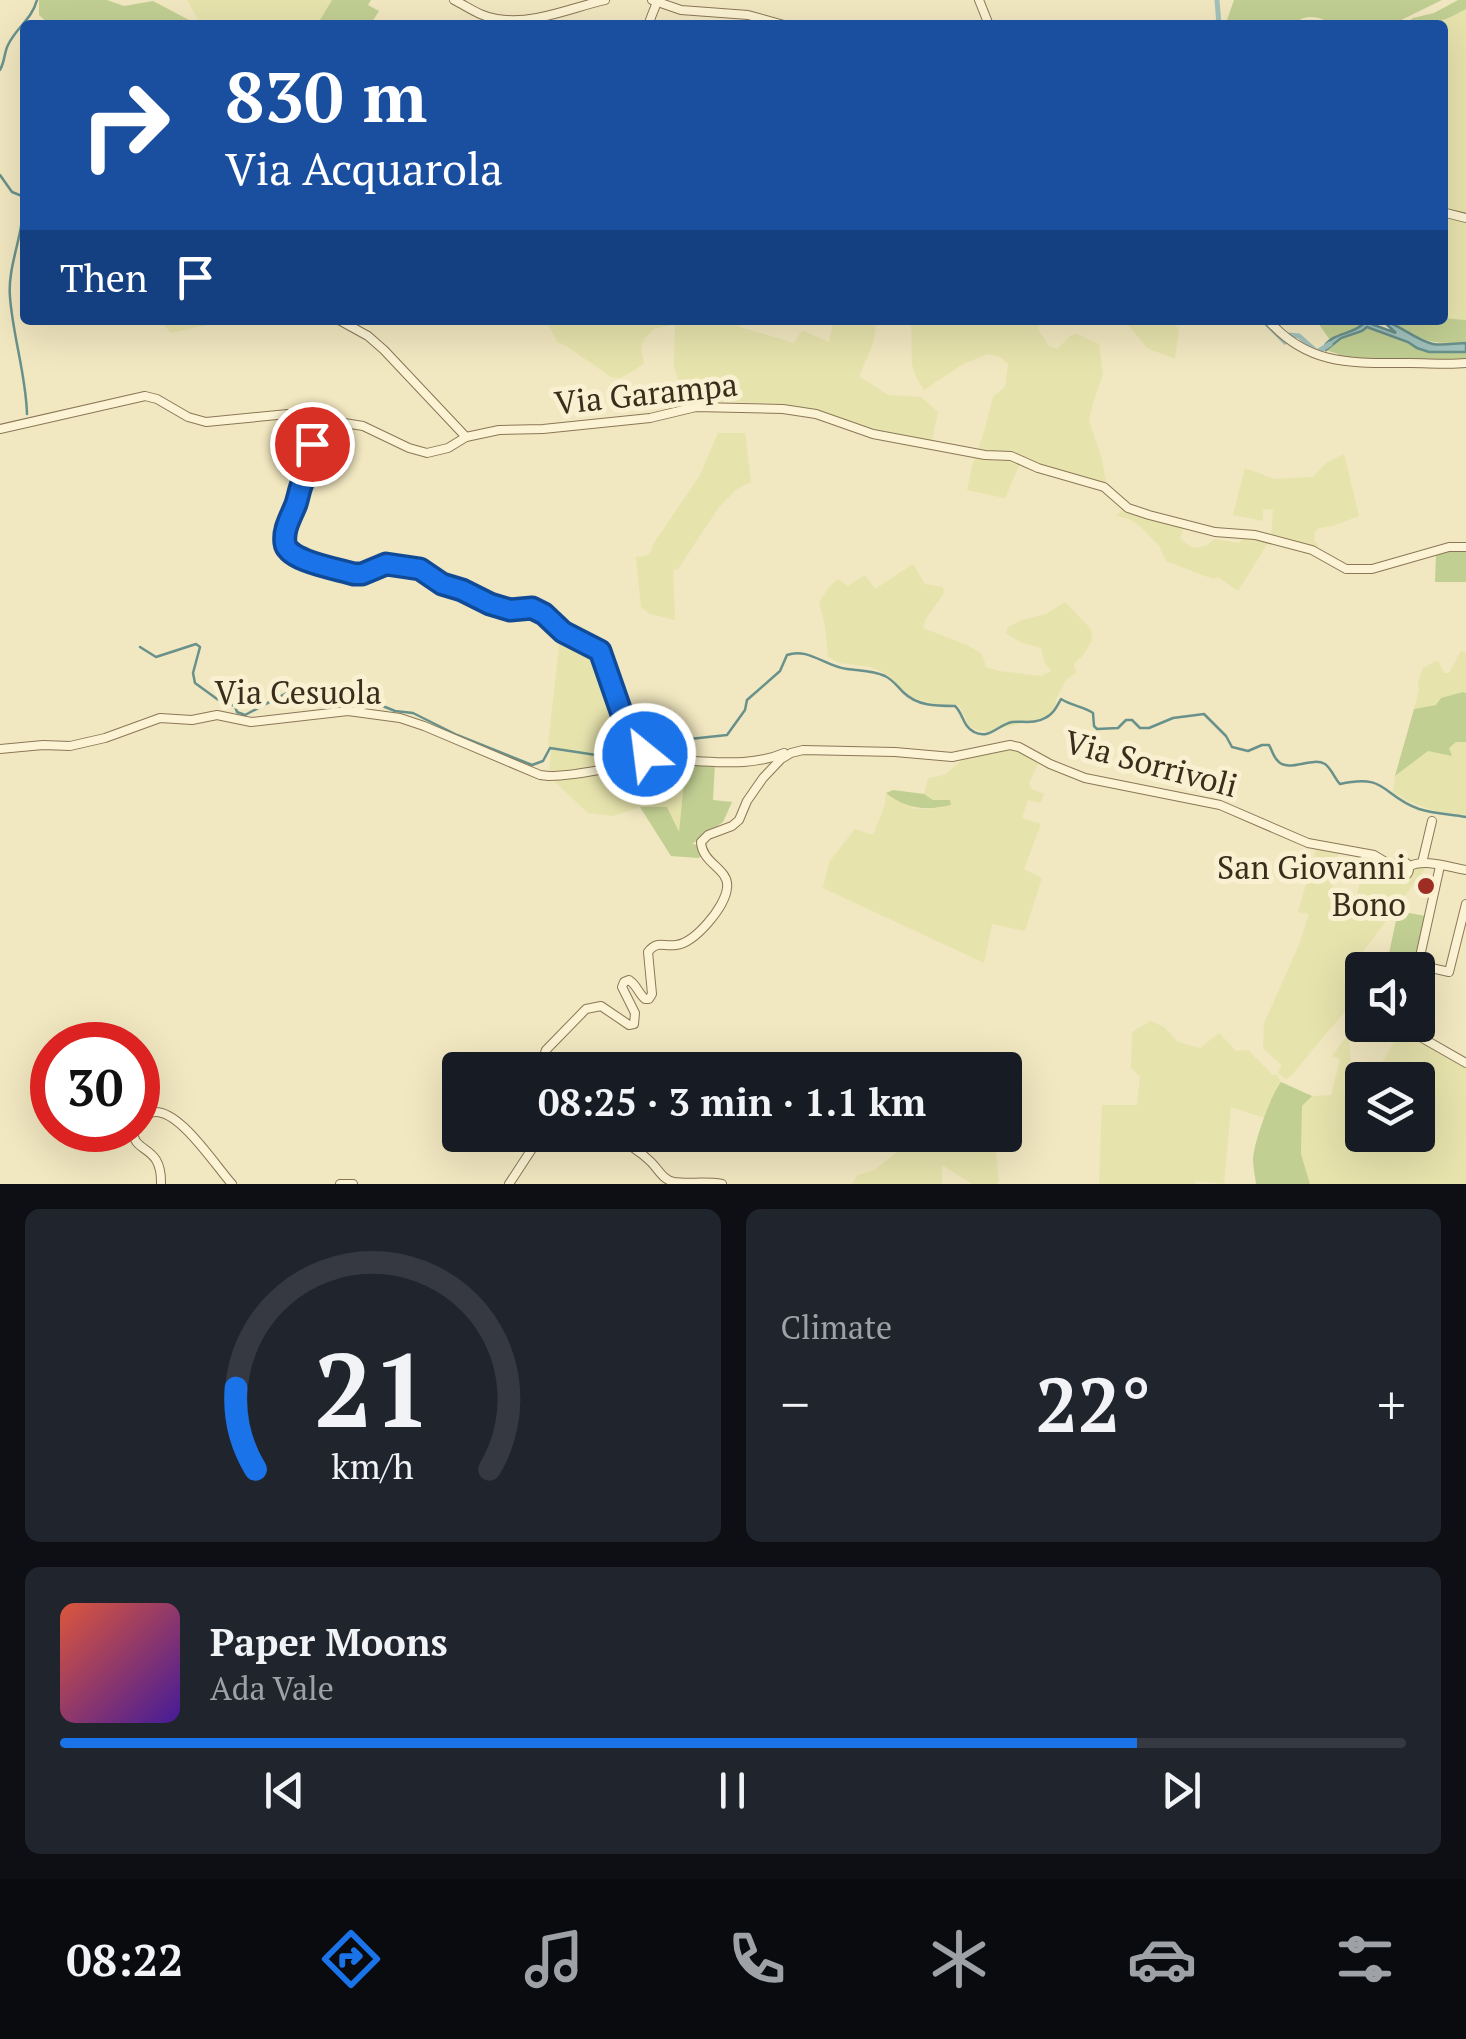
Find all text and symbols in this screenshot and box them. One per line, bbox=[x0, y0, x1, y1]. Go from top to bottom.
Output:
text: 830 m bbox=[225, 49, 427, 142]
icon: right bbox=[60, 60, 190, 190]
text: Via Acquarola bbox=[225, 138, 503, 198]
icon: arrive bbox=[168, 250, 223, 305]
text: Then bbox=[60, 253, 148, 303]
street label: Via Garampa bbox=[552, 363, 740, 424]
pin bbox=[270, 402, 355, 487]
icon: arrive bbox=[285, 417, 340, 472]
street label: Via Cesuola bbox=[214, 671, 382, 713]
position arrow bbox=[593, 702, 697, 806]
street label: Via Sorrivoli bbox=[1060, 720, 1242, 806]
place label: San Giovanni Bono bbox=[1217, 846, 1406, 925]
marker: San Giovanni Bono bbox=[1415, 875, 1437, 897]
map controls bbox=[1345, 952, 1435, 1152]
button: sound bbox=[1345, 952, 1435, 1042]
speed limit sign: 30 bbox=[30, 1022, 160, 1152]
button: layers bbox=[1345, 1062, 1435, 1152]
text: 08:25 · 3 min · 1.1 km bbox=[538, 1077, 926, 1127]
text: Climate bbox=[781, 1306, 892, 1348]
text: 21 bbox=[314, 1319, 432, 1457]
text: 22° bbox=[1035, 1354, 1151, 1453]
text: − bbox=[781, 1367, 810, 1440]
text: + bbox=[1377, 1367, 1406, 1440]
text: km/h bbox=[331, 1442, 414, 1489]
text: Paper Moons bbox=[210, 1617, 448, 1667]
text: Ada Vale bbox=[210, 1667, 334, 1709]
icon: previous bbox=[257, 1763, 312, 1818]
icon: pause bbox=[705, 1763, 760, 1818]
icon: next bbox=[1154, 1763, 1209, 1818]
icon: directions bbox=[316, 1924, 386, 1994]
icon: music bbox=[519, 1924, 589, 1994]
icon: phone bbox=[722, 1924, 792, 1994]
icon: climate bbox=[924, 1924, 994, 1994]
icon: car bbox=[1127, 1924, 1197, 1994]
icon: filters bbox=[1330, 1924, 1400, 1994]
text: 08:22 bbox=[66, 1929, 183, 1989]

